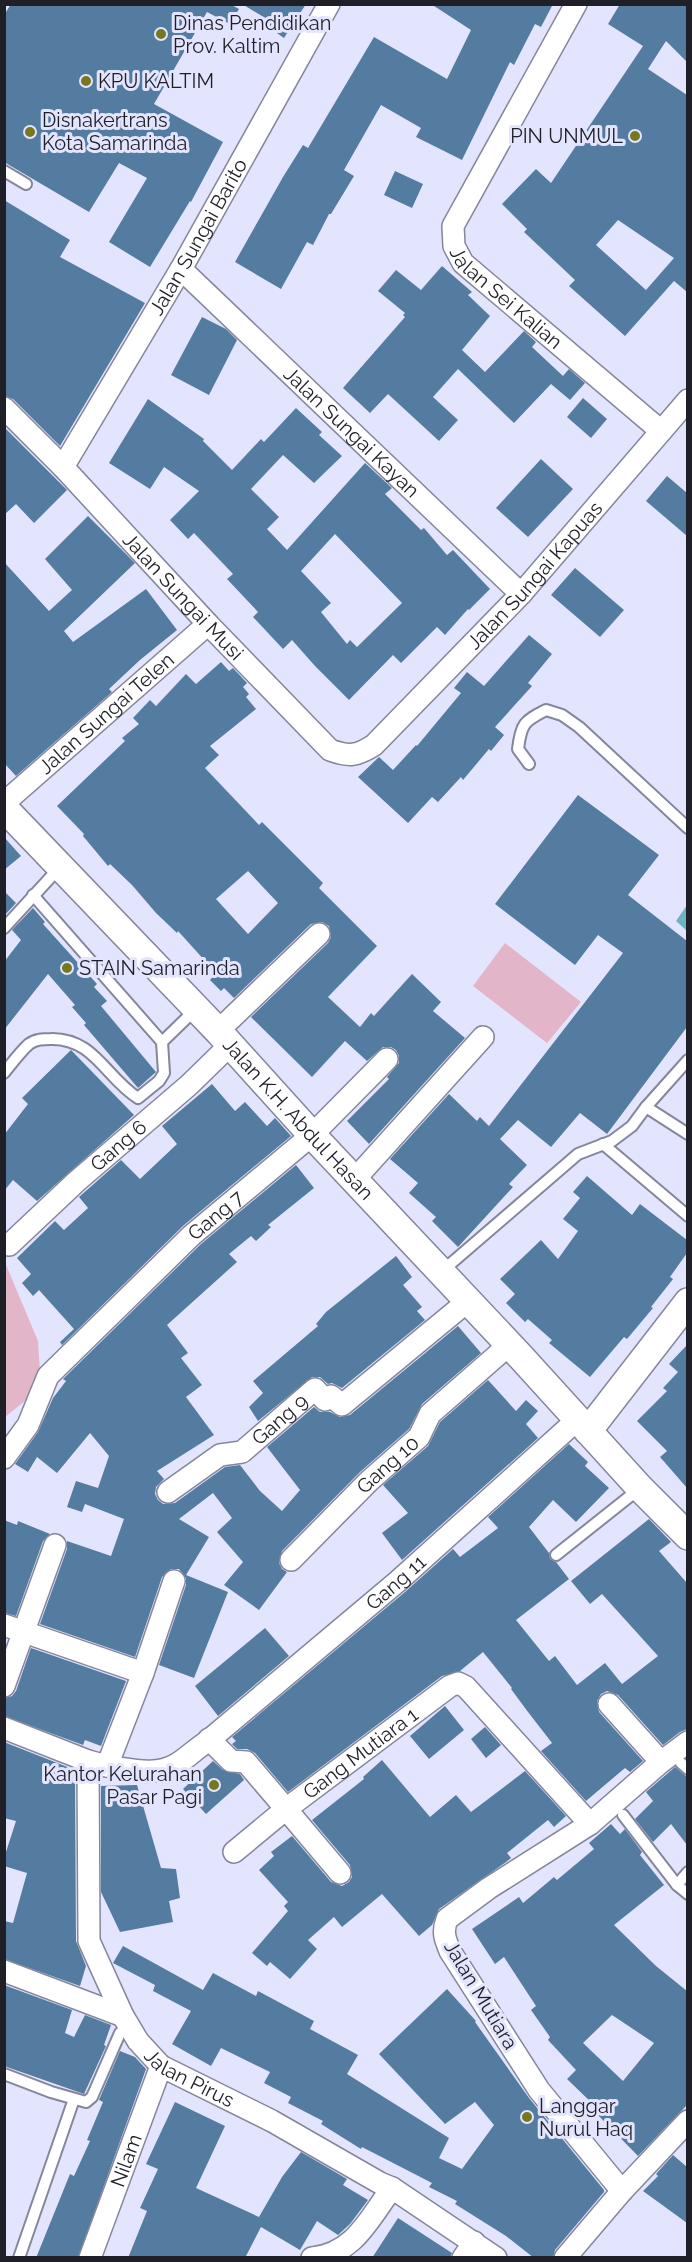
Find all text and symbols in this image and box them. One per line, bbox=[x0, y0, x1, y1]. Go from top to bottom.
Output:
place label: Dinas Pendidikan Prov. Kaltim bbox=[173, 11, 331, 58]
marker: Dinas Pendidikan Prov. Kaltim bbox=[154, 27, 168, 41]
place label: KPU KALTIM bbox=[98, 69, 214, 93]
marker: KPU KALTIM bbox=[79, 74, 93, 88]
place label: Disnakertrans Kota Samarinda bbox=[42, 108, 187, 155]
place label: PIN UNMUL bbox=[510, 124, 623, 148]
marker: Disnakertrans Kota Samarinda bbox=[23, 125, 37, 139]
marker: PIN UNMUL bbox=[628, 129, 642, 143]
street label: Jalan Sungai Barito bbox=[144, 154, 252, 319]
street label: Jalan Sei Kalian bbox=[445, 243, 567, 354]
street label: Jalan Sungai Kayan bbox=[279, 362, 424, 502]
street label: Jalan Sungai Kapuas bbox=[462, 497, 607, 654]
street label: Jalan Sungai Musi bbox=[118, 528, 248, 665]
street label: Jalan Sungai Telen bbox=[34, 648, 179, 779]
place label: STAIN Samarinda bbox=[79, 956, 240, 980]
marker: STAIN Samarinda bbox=[60, 961, 74, 975]
street label: Jalan K.H. Abdul Hasan bbox=[218, 1033, 379, 1205]
street label: Gang 6 bbox=[85, 1115, 152, 1176]
street label: Gang 7 bbox=[183, 1185, 249, 1245]
street label: Gang 9 bbox=[247, 1389, 313, 1450]
street label: Gang 10 bbox=[352, 1431, 424, 1498]
street label: Gang 11 bbox=[361, 1550, 431, 1615]
street label: Gang Mutiara 1 bbox=[298, 1702, 423, 1804]
place label: Kantor Kelurahan Pasar Pagi bbox=[43, 1762, 202, 1809]
marker: Kantor Kelurahan Pasar Pagi bbox=[207, 1778, 221, 1792]
street label: Jalan Mutiara bbox=[439, 1936, 523, 2054]
street label: Jalan Pirus bbox=[139, 2044, 238, 2112]
place label: Langgar Nurul Haq bbox=[539, 2094, 633, 2141]
marker: Langgar Nurul Haq bbox=[520, 2110, 534, 2124]
street label: Nilam bbox=[105, 2131, 147, 2190]

